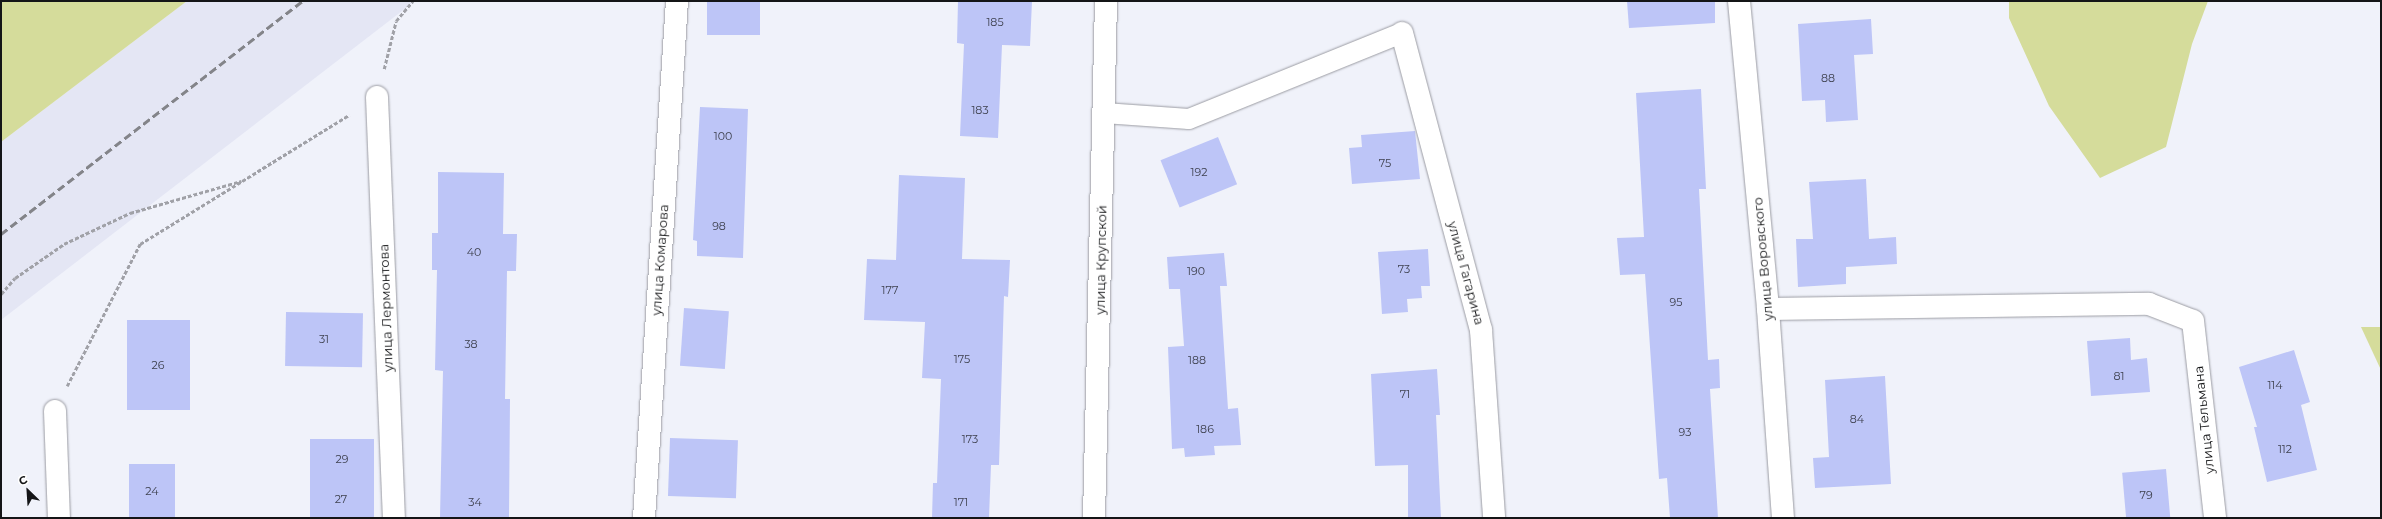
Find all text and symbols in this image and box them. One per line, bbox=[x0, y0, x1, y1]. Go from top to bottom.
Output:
house number: 185 bbox=[986, 15, 1004, 29]
house number: 88 bbox=[1821, 71, 1835, 85]
house number: 183 bbox=[971, 103, 989, 117]
house number: 100 bbox=[714, 129, 732, 143]
house number: 75 bbox=[1379, 156, 1391, 170]
house number: 192 bbox=[1191, 165, 1207, 179]
street label: улица Воровского bbox=[1750, 196, 1776, 322]
street label: улица Комарова bbox=[648, 204, 672, 316]
street label: улица Крупской bbox=[1092, 205, 1110, 315]
house number: 98 bbox=[712, 219, 726, 233]
street label: улица Гагарина bbox=[1445, 219, 1487, 327]
street label: улица Лермонтова bbox=[376, 244, 396, 372]
house number: 40 bbox=[467, 245, 481, 259]
house number: 73 bbox=[1398, 262, 1410, 276]
house number: 190 bbox=[1187, 264, 1205, 278]
house number: 177 bbox=[882, 283, 898, 297]
house number: 95 bbox=[1670, 295, 1682, 309]
house number: 31 bbox=[319, 332, 329, 346]
house number: 38 bbox=[464, 337, 478, 351]
house number: 175 bbox=[954, 352, 970, 366]
house number: 188 bbox=[1188, 353, 1206, 367]
house number: 26 bbox=[152, 358, 164, 372]
street label: улица Тельмана bbox=[2191, 365, 2217, 475]
house number: 81 bbox=[2114, 369, 2124, 383]
house number: 114 bbox=[2267, 378, 2283, 392]
house number: 71 bbox=[1400, 387, 1410, 401]
house number: 84 bbox=[1850, 412, 1864, 426]
house number: 186 bbox=[1196, 422, 1214, 436]
house number: 93 bbox=[1679, 425, 1691, 439]
house number: 173 bbox=[962, 432, 978, 446]
house number: 112 bbox=[2278, 442, 2292, 456]
house number: 29 bbox=[336, 452, 348, 466]
north arrow bbox=[8, 471, 48, 511]
text: С bbox=[16, 472, 30, 488]
house number: 24 bbox=[145, 484, 159, 498]
house number: 79 bbox=[2139, 488, 2153, 502]
house number: 27 bbox=[335, 492, 347, 506]
house number: 34 bbox=[468, 495, 482, 509]
house number: 171 bbox=[954, 495, 968, 509]

